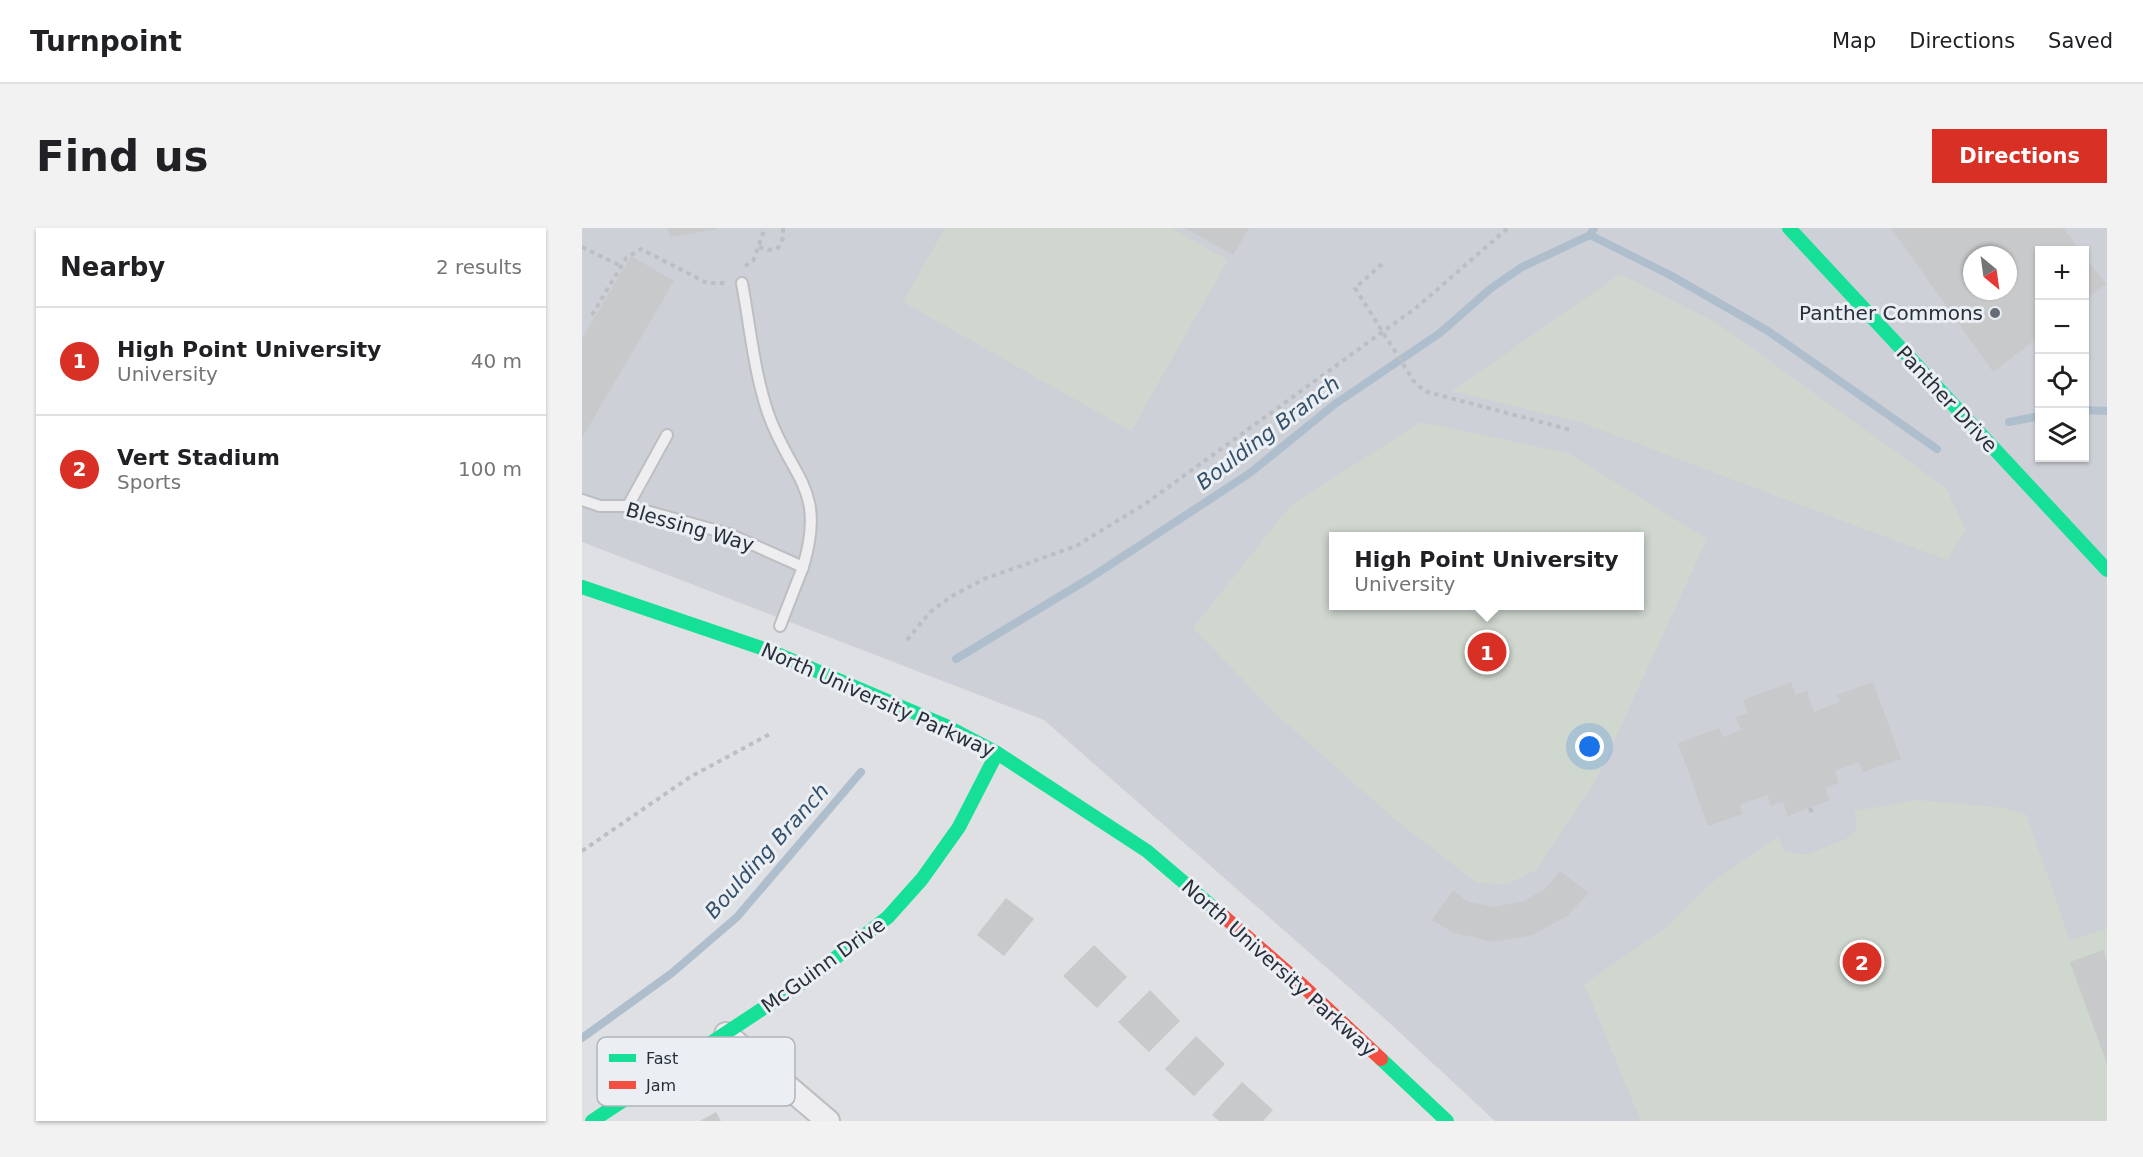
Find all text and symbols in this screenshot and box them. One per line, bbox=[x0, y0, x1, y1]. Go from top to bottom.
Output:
text: Turnpoint bbox=[30, 25, 182, 58]
text: Map bbox=[1832, 29, 1876, 53]
text: Directions bbox=[1909, 29, 2015, 53]
text: Saved bbox=[2048, 29, 2113, 53]
button: Directions bbox=[1932, 129, 2107, 183]
text: Find us bbox=[36, 132, 209, 181]
north arrow bbox=[1963, 246, 2017, 300]
map controls bbox=[2035, 246, 2089, 462]
button: + bbox=[2035, 246, 2089, 300]
text: Nearby bbox=[60, 252, 165, 282]
text: 2 results bbox=[436, 255, 522, 279]
button: − bbox=[2035, 300, 2089, 354]
place label: Panther Commons bbox=[1799, 301, 1983, 325]
marker: Panther Commons bbox=[1988, 306, 2002, 320]
text: High Point University bbox=[117, 337, 381, 362]
street label: Panther Drive bbox=[1892, 341, 2002, 457]
text: 1 bbox=[73, 349, 86, 373]
text: 40 m bbox=[471, 349, 522, 373]
button: locate bbox=[2035, 354, 2089, 408]
text: University bbox=[117, 362, 218, 386]
water label: Boulding Branch bbox=[1192, 371, 1344, 495]
button: layers bbox=[2035, 408, 2089, 462]
text: Vert Stadium bbox=[117, 445, 280, 470]
text: 2 bbox=[73, 457, 86, 481]
text: 100 m bbox=[458, 457, 522, 481]
text: Sports bbox=[117, 470, 181, 494]
street label: Blessing Way bbox=[623, 497, 757, 557]
popup bbox=[1329, 532, 1644, 610]
text: High Point University bbox=[1354, 547, 1619, 572]
text: University bbox=[1354, 572, 1455, 596]
pin: 1 bbox=[1468, 630, 1506, 674]
street label: North University Parkway bbox=[757, 638, 999, 763]
your location bbox=[1575, 732, 1604, 761]
water label: Boulding Branch bbox=[700, 779, 834, 923]
street label: North University Parkway bbox=[1177, 874, 1381, 1062]
street label: McGuinn Drive bbox=[756, 912, 890, 1018]
pin: 2 bbox=[1842, 940, 1882, 984]
legend bbox=[597, 1037, 795, 1106]
text: Fast bbox=[646, 1049, 678, 1068]
text: Jam bbox=[645, 1076, 676, 1095]

